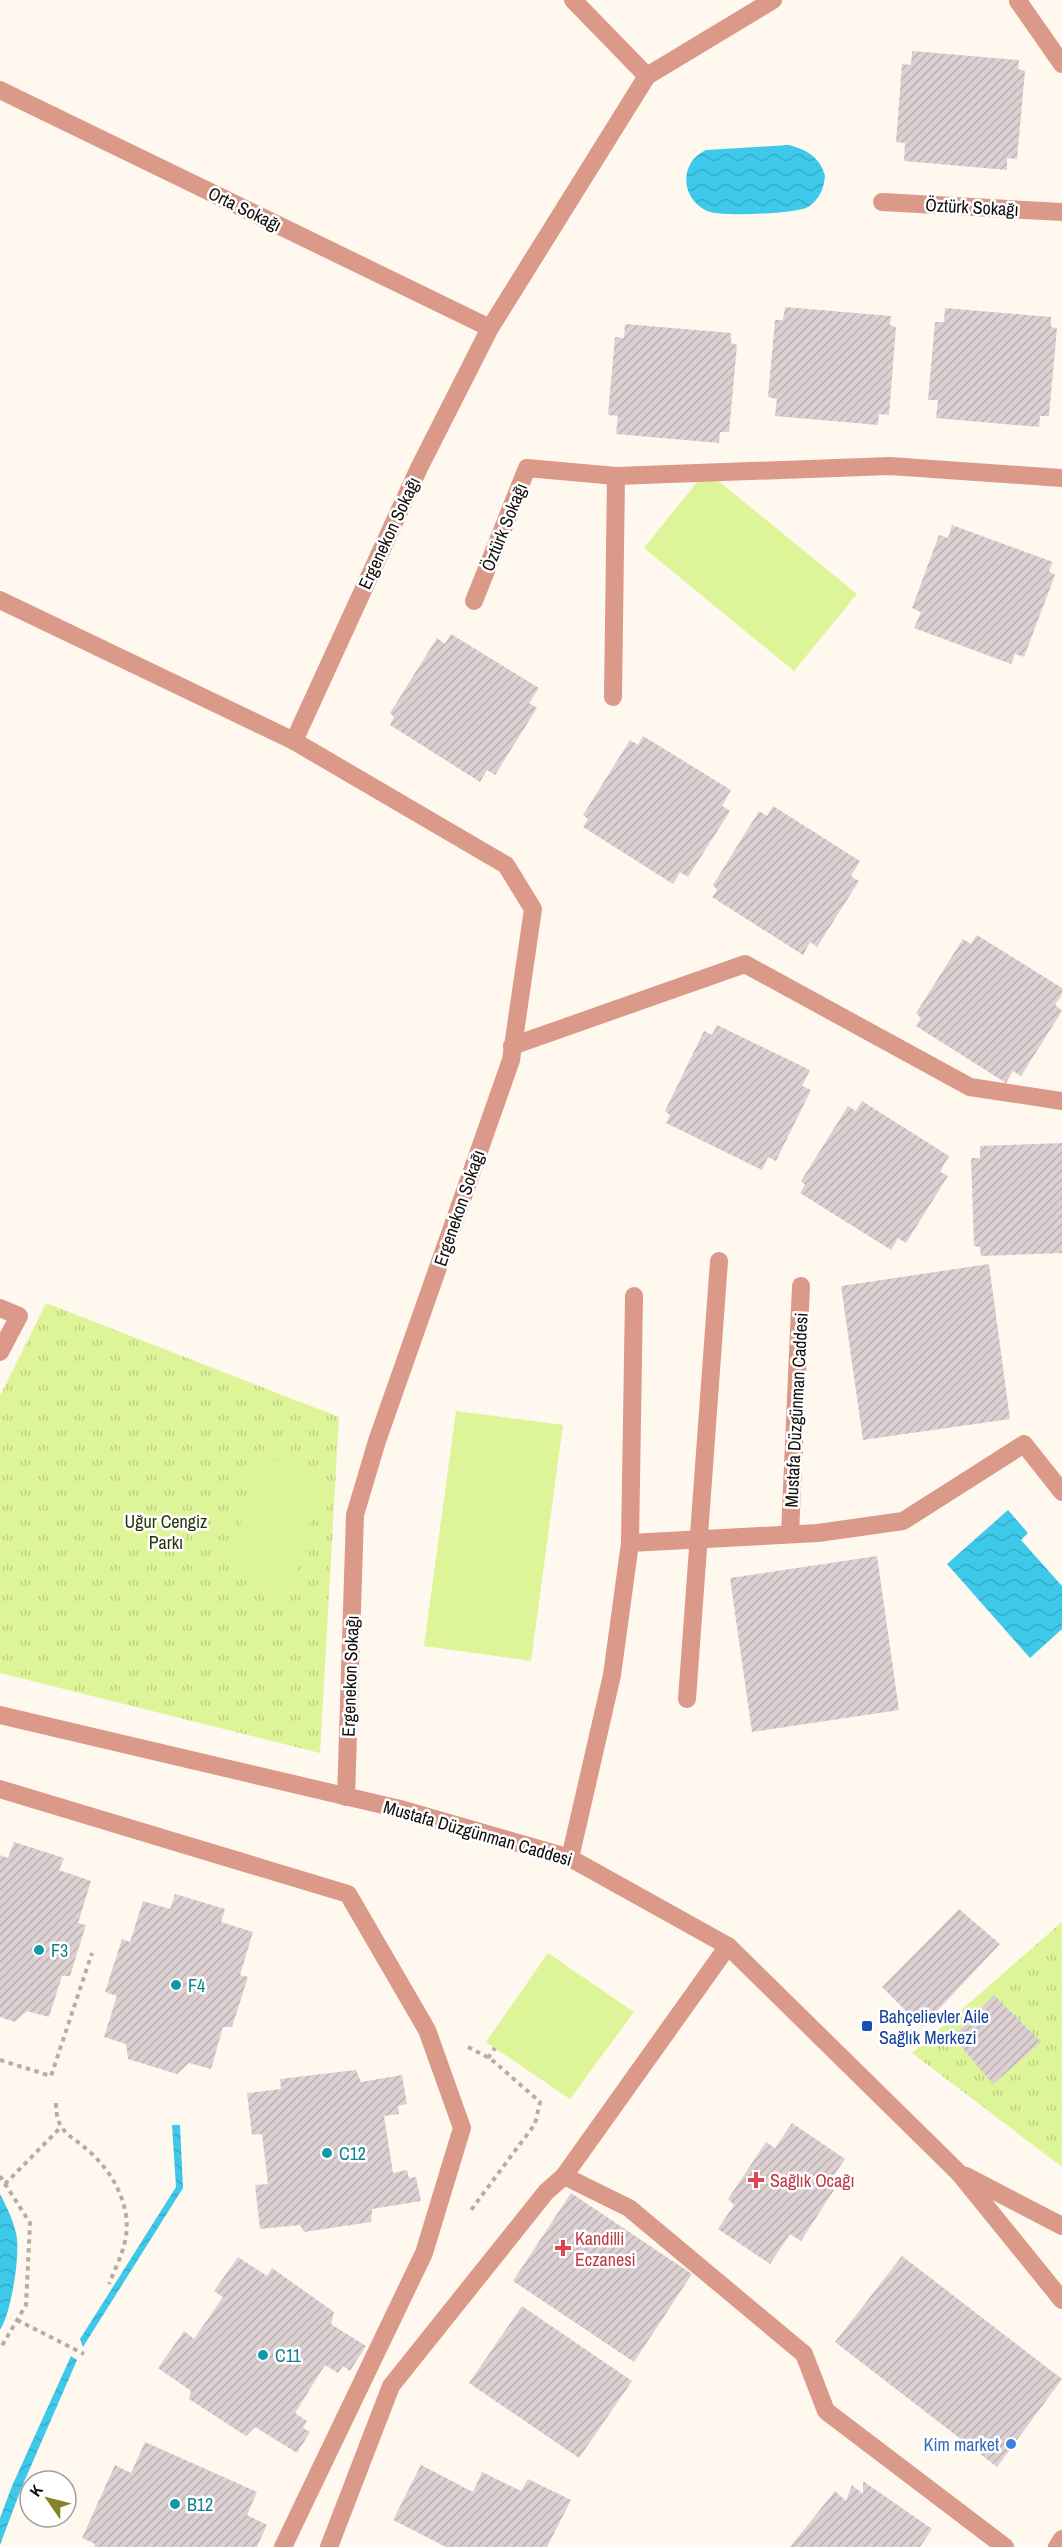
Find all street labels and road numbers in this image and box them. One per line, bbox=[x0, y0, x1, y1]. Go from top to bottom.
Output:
street label: Orta Sokağı bbox=[204, 180, 286, 238]
street label: Öztürk Sokağı bbox=[925, 192, 1019, 222]
street label: Ergenekon Sokağı bbox=[352, 473, 426, 593]
street label: Öztürk Sokağı bbox=[475, 479, 533, 575]
street label: Ergenekon Sokağı bbox=[427, 1147, 491, 1269]
street label: Mustafa Düzgünman Caddesi bbox=[778, 1312, 814, 1508]
street label: Ergenekon Sokağı bbox=[335, 1615, 365, 1737]
street label: Mustafa Düzgünman Caddesi bbox=[381, 1794, 575, 1872]

